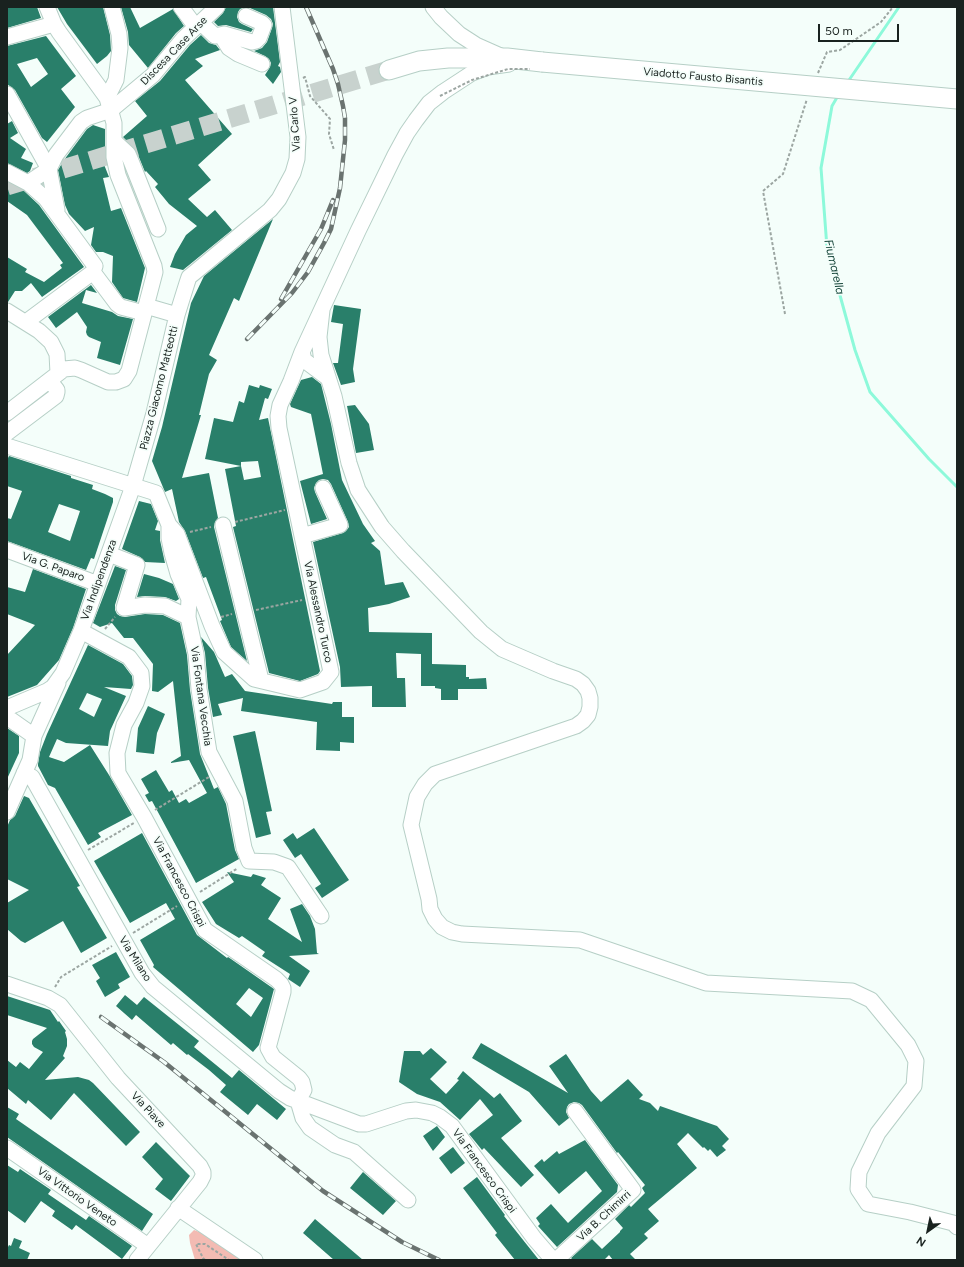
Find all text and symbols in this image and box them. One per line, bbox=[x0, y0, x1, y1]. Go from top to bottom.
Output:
street label: Discesa Case Arse bbox=[138, 14, 210, 88]
scale bar bbox=[820, 16, 901, 42]
text: 50 m bbox=[825, 24, 853, 38]
street label: Viadotto Fausto Bisantis bbox=[643, 65, 763, 89]
street label: Via Carlo V bbox=[287, 96, 303, 152]
water label: Fiumarella bbox=[821, 238, 847, 296]
street label: Piazza Giacomo Matteotti bbox=[137, 325, 181, 451]
street label: Via Indipendenza bbox=[78, 538, 120, 622]
street label: Via G. Paparo bbox=[20, 550, 86, 584]
street label: Via Alessandro Turco bbox=[301, 560, 335, 664]
street label: Via Fontana Vecchia bbox=[187, 645, 215, 747]
street label: Via Francesco Crispi bbox=[150, 835, 208, 929]
street label: Via Milano bbox=[116, 934, 154, 984]
street label: Via Piave bbox=[128, 1089, 168, 1131]
street label: Via Francesco Crispi bbox=[449, 1127, 519, 1215]
street label: Via Vittorio Veneto bbox=[34, 1164, 120, 1230]
street label: Via B. Chimirri bbox=[574, 1188, 634, 1244]
north arrow bbox=[908, 1211, 948, 1251]
text: N bbox=[914, 1234, 928, 1249]

